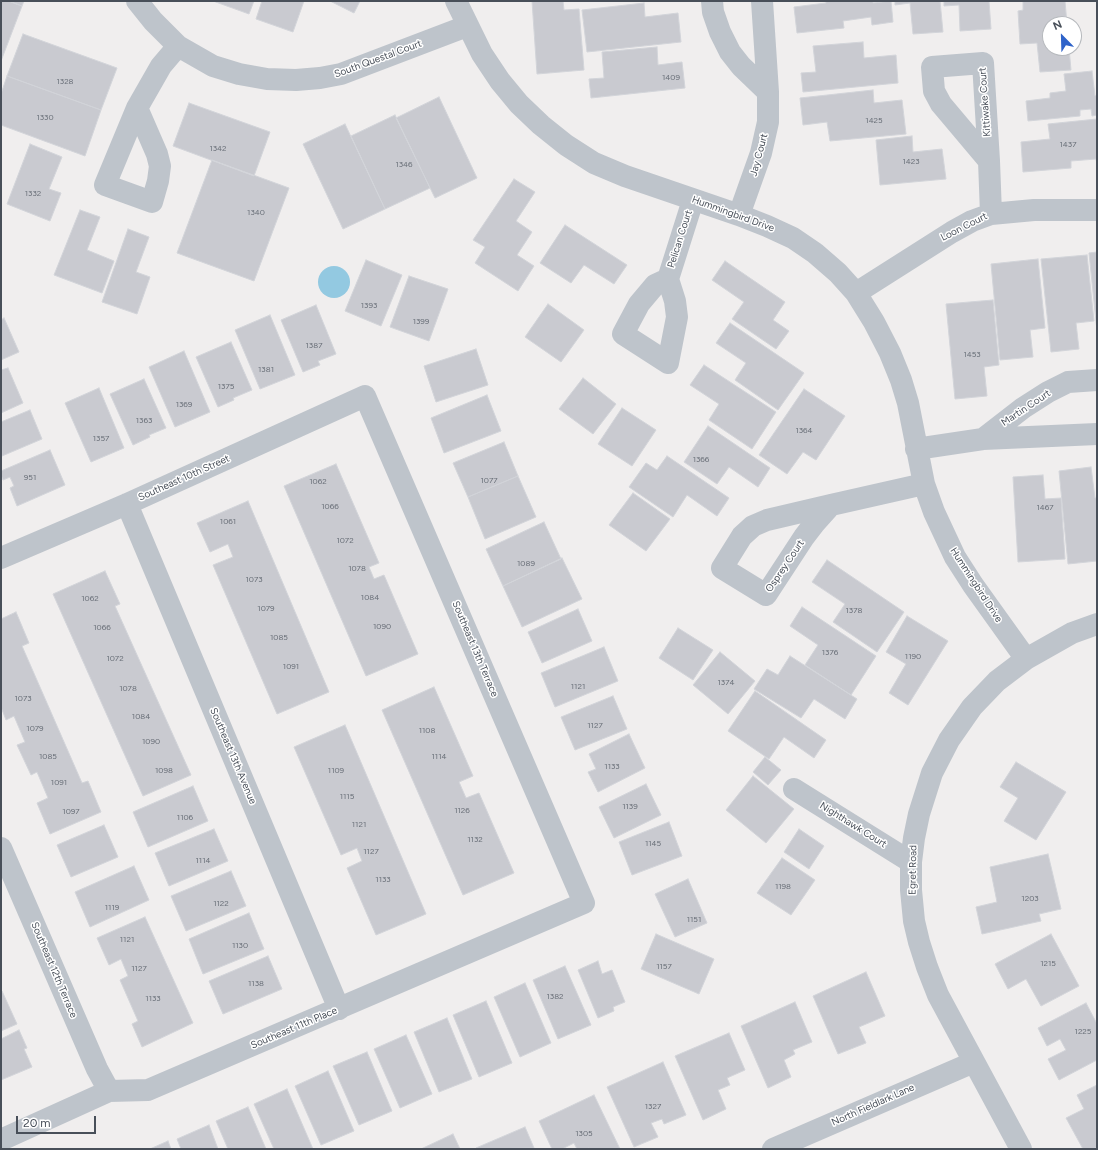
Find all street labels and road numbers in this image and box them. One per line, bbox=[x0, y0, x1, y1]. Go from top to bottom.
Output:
street label: South Questal Court bbox=[333, 38, 423, 80]
street label: Kittiwake Court bbox=[977, 67, 993, 137]
street label: Jay Court bbox=[748, 132, 770, 178]
street label: Hummingbird Drive bbox=[690, 194, 776, 234]
street label: Pelican Court bbox=[665, 209, 695, 269]
street label: Loon Court bbox=[939, 210, 989, 244]
street label: Martin Court bbox=[999, 387, 1053, 429]
street label: Southeast 10th Street bbox=[136, 452, 232, 504]
street label: Osprey Court bbox=[763, 538, 807, 594]
street label: Hummingbird Drive bbox=[947, 545, 1005, 625]
street label: Southeast 13th Terrace bbox=[449, 599, 501, 699]
street label: Southeast 13th Avenue bbox=[207, 706, 259, 806]
street label: Nighthawk Court bbox=[817, 800, 889, 850]
street label: Egret Road bbox=[907, 845, 919, 895]
street label: Southeast 12th Terrace bbox=[28, 920, 80, 1020]
street label: Southeast 11th Place bbox=[249, 1004, 339, 1052]
street label: North Fieldlark Lane bbox=[830, 1081, 916, 1129]

